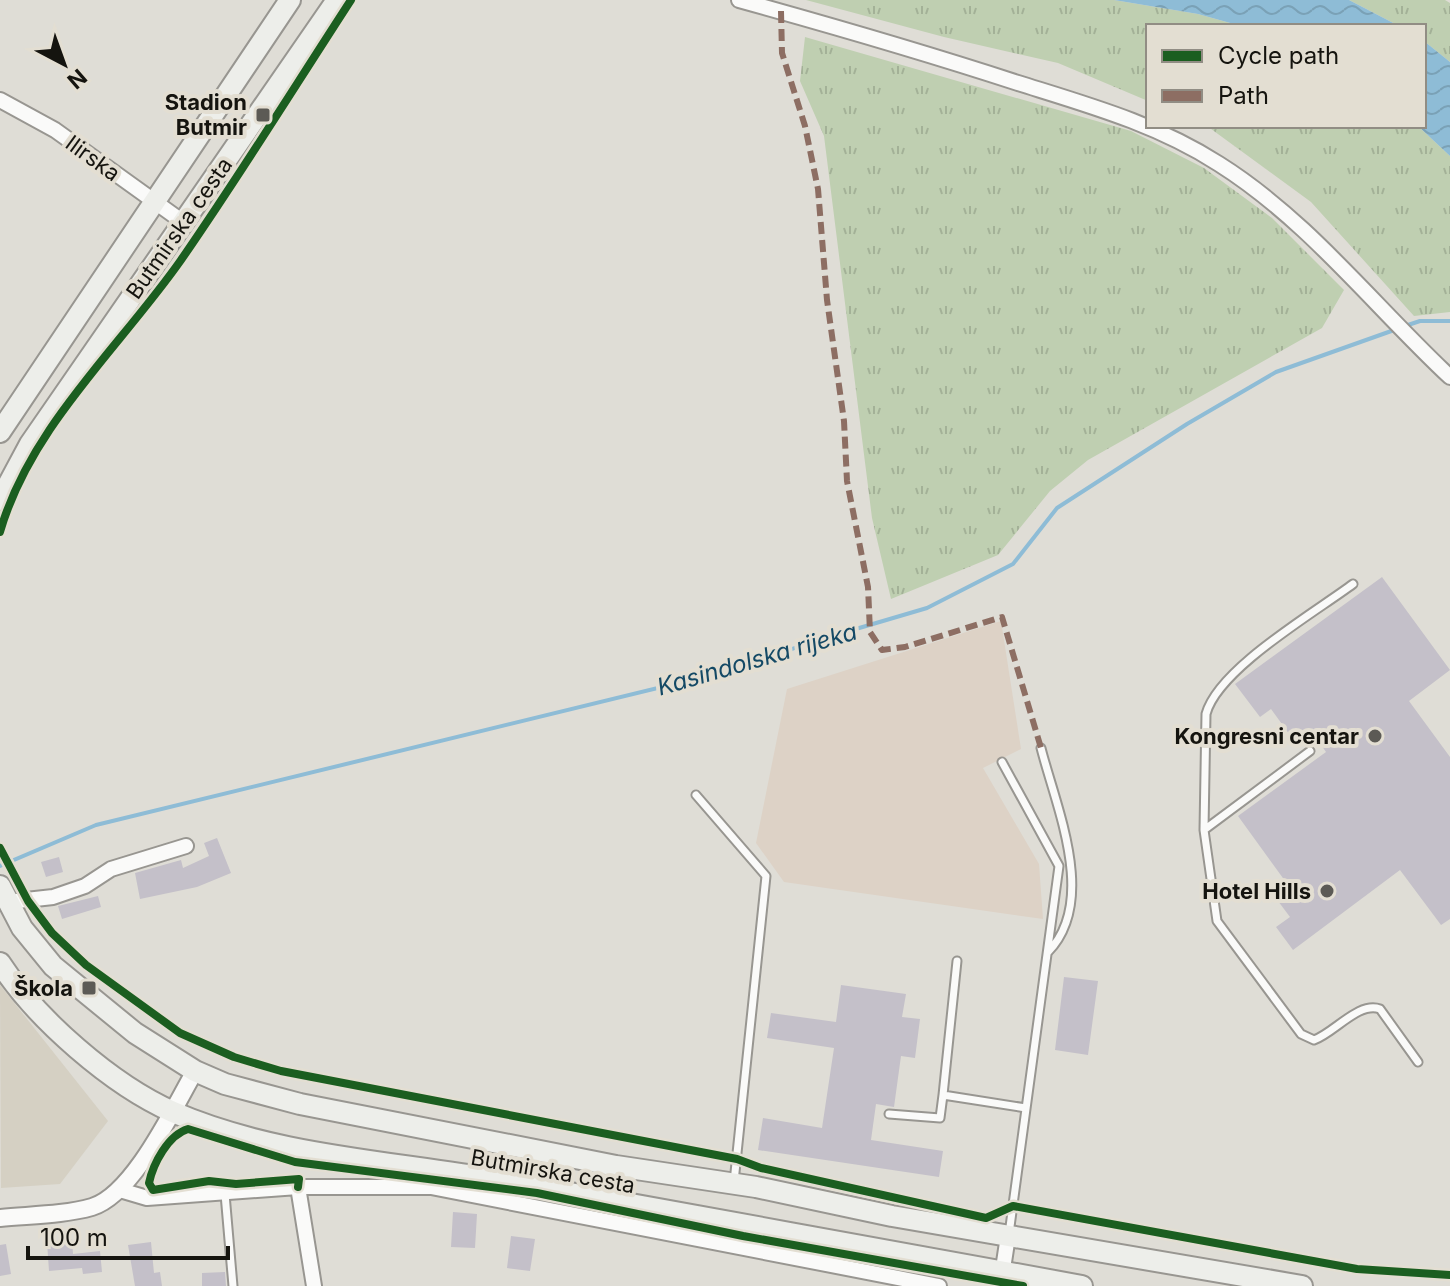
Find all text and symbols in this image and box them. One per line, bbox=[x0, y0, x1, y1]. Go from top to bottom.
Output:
north arrow bbox=[24, 24, 104, 104]
legend bbox=[1146, 24, 1426, 128]
text: Cycle path bbox=[1218, 41, 1339, 70]
text: N bbox=[62, 64, 92, 94]
text: Path bbox=[1218, 81, 1269, 110]
place label: Stadion Butmir bbox=[165, 89, 247, 140]
marker: Stadion Butmir bbox=[254, 106, 272, 124]
street label: Ilirska bbox=[61, 130, 125, 186]
street label: Butmirska cesta bbox=[121, 152, 237, 304]
water label: Kasindolska rijeka bbox=[654, 617, 860, 701]
place label: Kongresni centar bbox=[1175, 723, 1359, 749]
marker: Kongresni centar bbox=[1366, 727, 1384, 745]
place label: Hotel Hills bbox=[1202, 878, 1311, 904]
marker: Hotel Hills bbox=[1318, 882, 1336, 900]
place label: Škola bbox=[14, 975, 73, 1001]
marker: Škola bbox=[80, 979, 98, 997]
street label: Butmirska cesta bbox=[469, 1144, 637, 1198]
scale bar bbox=[28, 1210, 228, 1260]
text: 100 m bbox=[40, 1223, 108, 1252]

